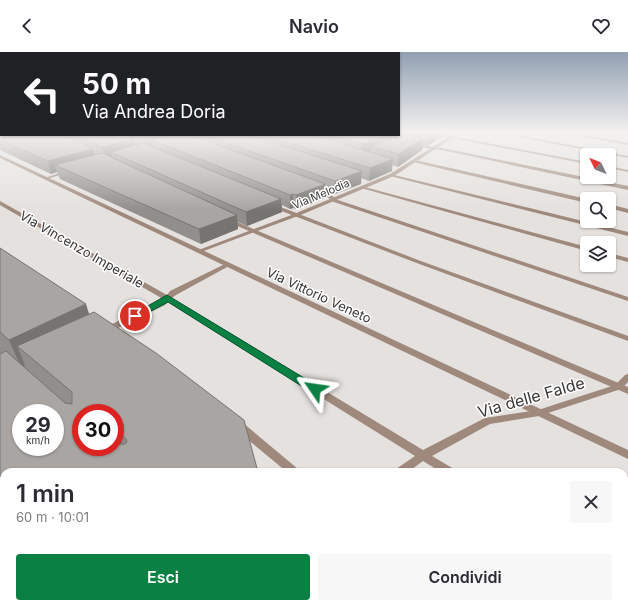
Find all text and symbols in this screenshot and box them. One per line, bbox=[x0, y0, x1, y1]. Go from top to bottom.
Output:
icon: back bbox=[16, 15, 38, 37]
icon: heart bbox=[590, 15, 612, 37]
text: Navio bbox=[289, 16, 339, 37]
text: 50 m bbox=[82, 67, 151, 101]
icon: left bbox=[16, 68, 68, 120]
text: Via Andrea Doria bbox=[82, 101, 226, 122]
north arrow bbox=[580, 148, 616, 184]
map controls bbox=[580, 148, 616, 272]
street label: Via Melodia bbox=[290, 176, 352, 212]
button: search bbox=[580, 192, 616, 228]
street label: Via Vincenzo Imperiale bbox=[17, 207, 147, 291]
button: layers bbox=[580, 236, 616, 272]
street label: Via Vittorio Veneto bbox=[264, 264, 374, 326]
pin bbox=[118, 299, 152, 333]
icon: arrive bbox=[124, 305, 146, 327]
position arrow bbox=[294, 368, 336, 410]
street label: Via delle Falde bbox=[475, 372, 587, 422]
speed limit sign: 30 bbox=[72, 404, 124, 456]
text: 29 bbox=[25, 413, 51, 437]
text: km/h bbox=[26, 434, 50, 446]
text: 1 min bbox=[16, 479, 75, 508]
button: close bbox=[570, 481, 612, 523]
text: 60 m · 10:01 bbox=[16, 509, 89, 525]
button: Esci bbox=[16, 554, 310, 600]
button: Condividi bbox=[318, 554, 612, 600]

